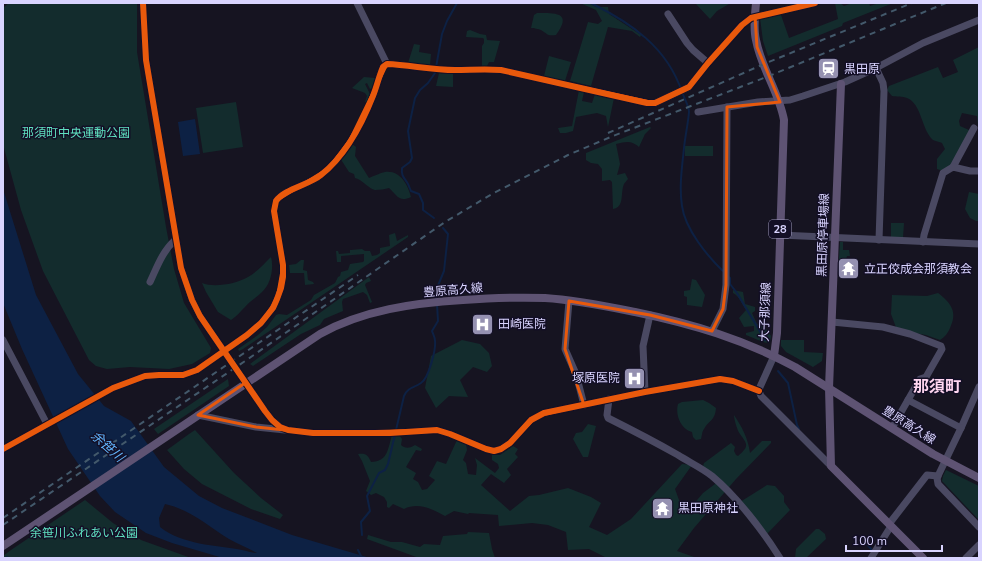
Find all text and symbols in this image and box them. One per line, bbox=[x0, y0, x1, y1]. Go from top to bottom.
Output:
station icon: 黒田原 bbox=[816, 56, 842, 82]
place label: 黒田原 bbox=[844, 61, 880, 77]
park label: 那須町中央運動公園 bbox=[22, 125, 130, 141]
street label: 黒田原停車場線 bbox=[814, 193, 832, 277]
road number: 28 bbox=[769, 220, 791, 238]
temple icon: 立正佼成会那須教会 bbox=[835, 256, 861, 282]
place label: 立正佼成会那須教会 bbox=[864, 261, 972, 277]
street label: 豊原高久線 bbox=[422, 279, 484, 301]
street label: 大子那須線 bbox=[756, 282, 774, 342]
hospital icon: 田崎医院 bbox=[470, 311, 496, 337]
place label: 田崎医院 bbox=[498, 316, 546, 332]
hospital icon: 塚原医院 bbox=[622, 365, 648, 391]
place label: 塚原医院 bbox=[572, 370, 620, 386]
district label: 那須町 bbox=[913, 376, 961, 398]
street label: 豊原高久線 bbox=[879, 402, 939, 448]
water label: 余笹川 bbox=[87, 427, 129, 468]
temple icon: 黒田原神社 bbox=[650, 495, 676, 521]
place label: 黒田原神社 bbox=[678, 500, 738, 516]
park label: 余笹川ふれあい公園 bbox=[30, 525, 138, 541]
scale bar bbox=[846, 527, 942, 553]
text: 100 m bbox=[852, 533, 887, 549]

